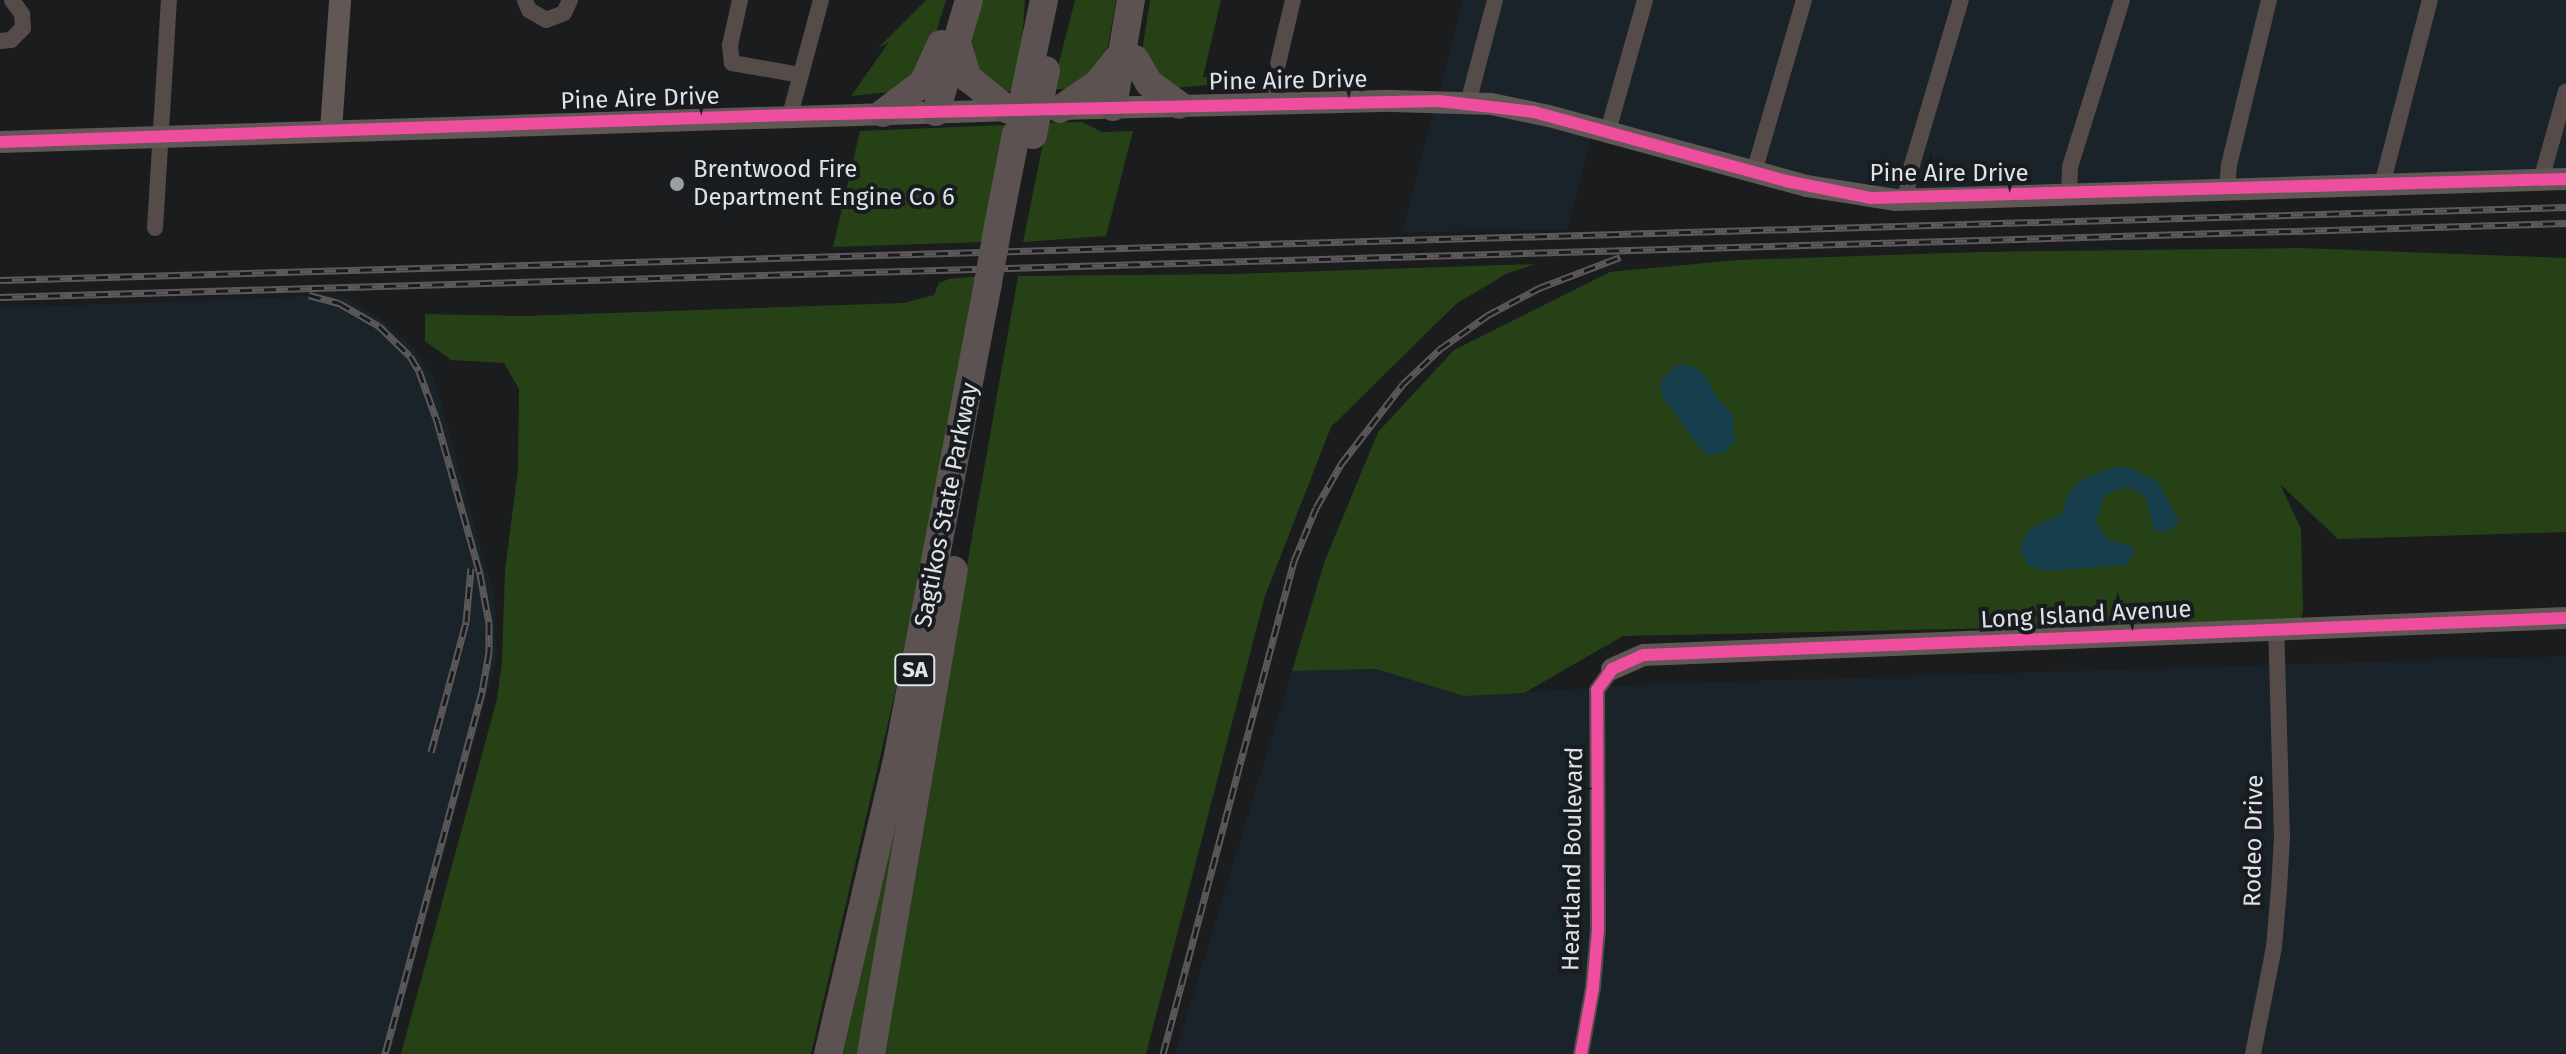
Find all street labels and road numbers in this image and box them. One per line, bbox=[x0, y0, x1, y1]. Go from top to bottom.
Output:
street label: Pine Aire Drive bbox=[1208, 65, 1368, 97]
street label: Pine Aire Drive bbox=[560, 82, 720, 116]
street label: Pine Aire Drive bbox=[1870, 160, 2028, 188]
street label: Sagtikos State Parkway bbox=[909, 380, 985, 630]
street label: Long Island Avenue bbox=[1980, 595, 2192, 635]
road number: SA bbox=[893, 652, 937, 688]
street label: Heartland Boulevard bbox=[1557, 747, 1589, 971]
street label: Rodeo Drive bbox=[2238, 775, 2270, 907]

